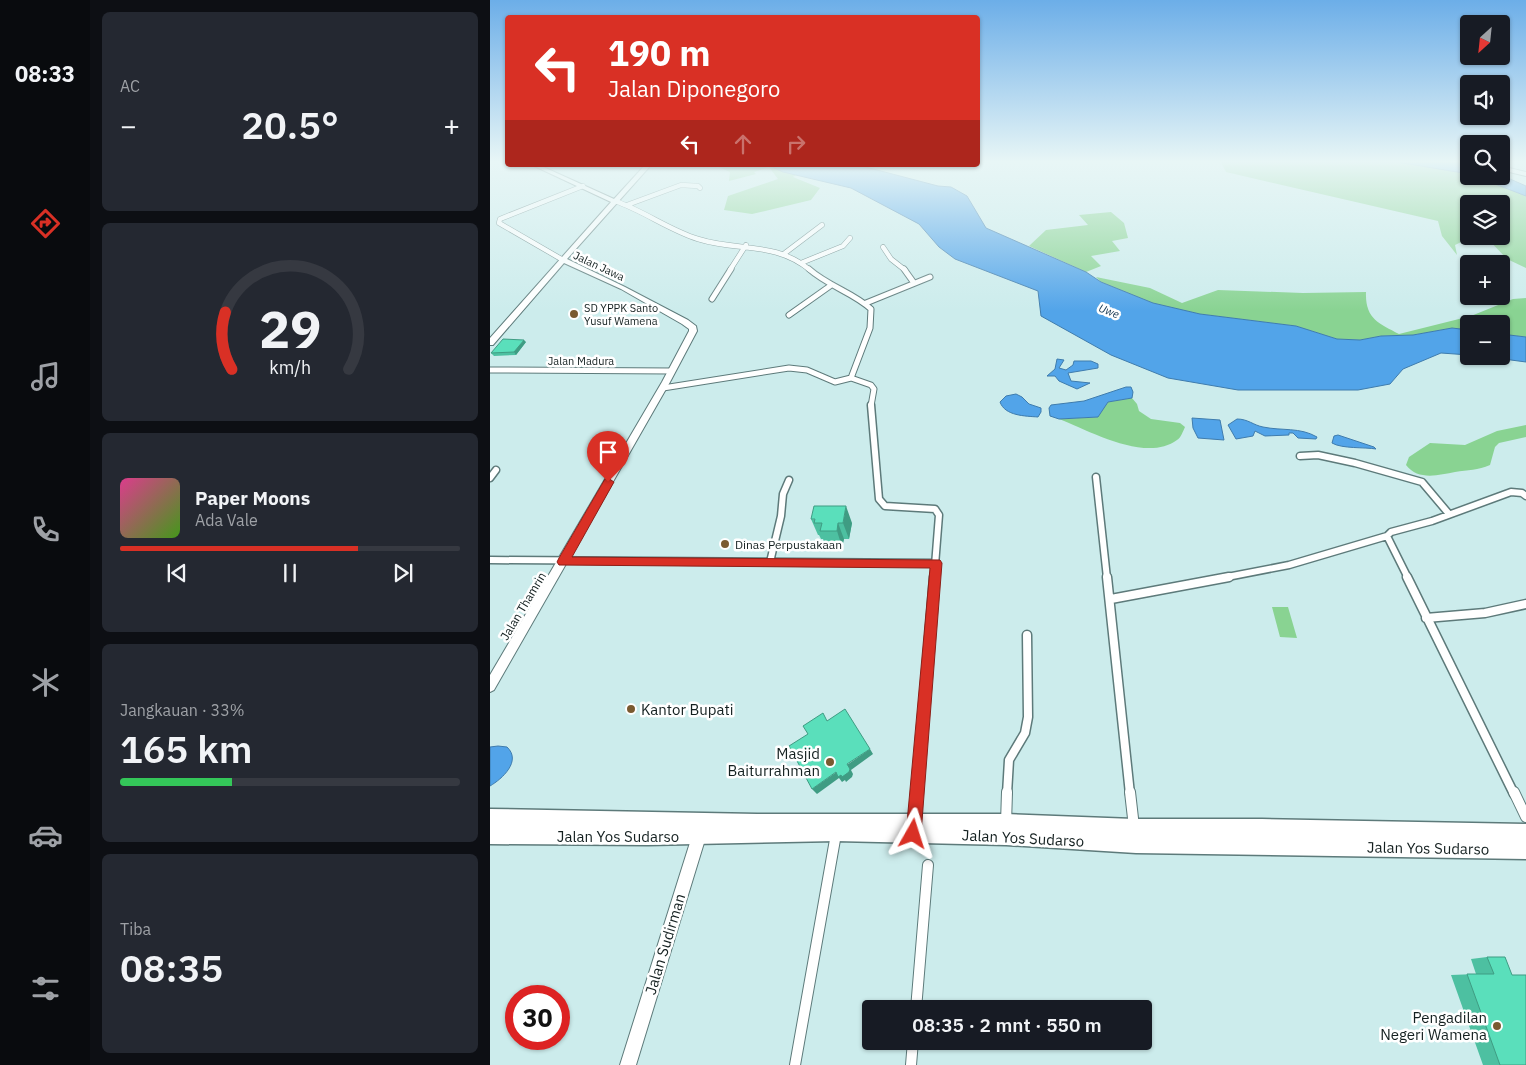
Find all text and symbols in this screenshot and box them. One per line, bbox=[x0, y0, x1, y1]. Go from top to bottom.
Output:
north arrow bbox=[1460, 15, 1510, 65]
map controls bbox=[1460, 15, 1510, 365]
text: 190 m bbox=[608, 30, 711, 76]
icon: left bbox=[525, 35, 590, 100]
text: 08:33 bbox=[15, 59, 75, 88]
text: Jalan Diponegoro bbox=[608, 74, 780, 103]
button: sound bbox=[1460, 75, 1510, 125]
text: AC bbox=[120, 76, 140, 96]
text: 20.5° bbox=[241, 100, 339, 149]
text: − bbox=[120, 107, 137, 144]
text: + bbox=[443, 107, 460, 144]
icon: left bbox=[676, 130, 704, 158]
icon: ahead bbox=[729, 130, 757, 158]
icon: right bbox=[782, 130, 810, 158]
button: search bbox=[1460, 135, 1510, 185]
button: layers bbox=[1460, 195, 1510, 245]
icon: directions bbox=[28, 206, 63, 241]
street label: Jalan Jawa bbox=[571, 248, 627, 284]
button: + bbox=[1460, 255, 1510, 305]
text: 29 bbox=[259, 295, 321, 362]
place label: SD YPPK Santo Yusuf Wamena bbox=[584, 301, 658, 328]
water label: Uwe bbox=[1097, 301, 1122, 321]
marker: SD YPPK Santo Yusuf Wamena bbox=[568, 308, 580, 320]
button: − bbox=[1460, 315, 1510, 365]
street label: Jalan Madura bbox=[548, 354, 614, 368]
text: km/h bbox=[269, 356, 311, 379]
icon: music bbox=[28, 359, 63, 394]
pin bbox=[587, 431, 629, 482]
icon: arrive bbox=[594, 438, 622, 466]
text: Paper Moons bbox=[195, 486, 310, 510]
text: Ada Vale bbox=[195, 510, 258, 530]
icon: phone bbox=[28, 512, 63, 547]
place label: Dinas Perpustakaan bbox=[735, 537, 842, 552]
marker: Dinas Perpustakaan bbox=[719, 538, 731, 550]
icon: previous bbox=[163, 559, 191, 587]
icon: pause bbox=[276, 559, 304, 587]
icon: next bbox=[389, 559, 417, 587]
street label: Jalan Thamrin bbox=[497, 569, 549, 643]
icon: climate bbox=[28, 665, 63, 700]
text: Jangkauan · 33% bbox=[120, 700, 245, 720]
place label: Kantor Bupati bbox=[641, 700, 734, 719]
marker: Kantor Bupati bbox=[625, 703, 637, 715]
text: 165 km bbox=[120, 724, 252, 773]
place label: Masjid Baiturrahman bbox=[728, 744, 820, 780]
marker: Masjid Baiturrahman bbox=[824, 756, 836, 768]
position arrow bbox=[886, 807, 938, 859]
icon: car bbox=[28, 818, 63, 853]
street label: Jalan Yos Sudarso bbox=[961, 825, 1085, 851]
street label: Jalan Yos Sudarso bbox=[557, 827, 679, 846]
street label: Jalan Yos Sudarso bbox=[1367, 837, 1489, 859]
street label: Jalan Sudirman bbox=[641, 891, 689, 997]
text: Tiba bbox=[120, 919, 151, 939]
text: 08:35 bbox=[120, 943, 223, 992]
icon: filters bbox=[28, 971, 63, 1006]
speed limit sign: 30 bbox=[505, 985, 570, 1050]
place label: Pengadilan Negeri Wamena bbox=[1380, 1008, 1487, 1044]
text: 08:35 · 2 mnt · 550 m bbox=[912, 1013, 1102, 1037]
marker: Pengadilan Negeri Wamena bbox=[1491, 1020, 1503, 1032]

